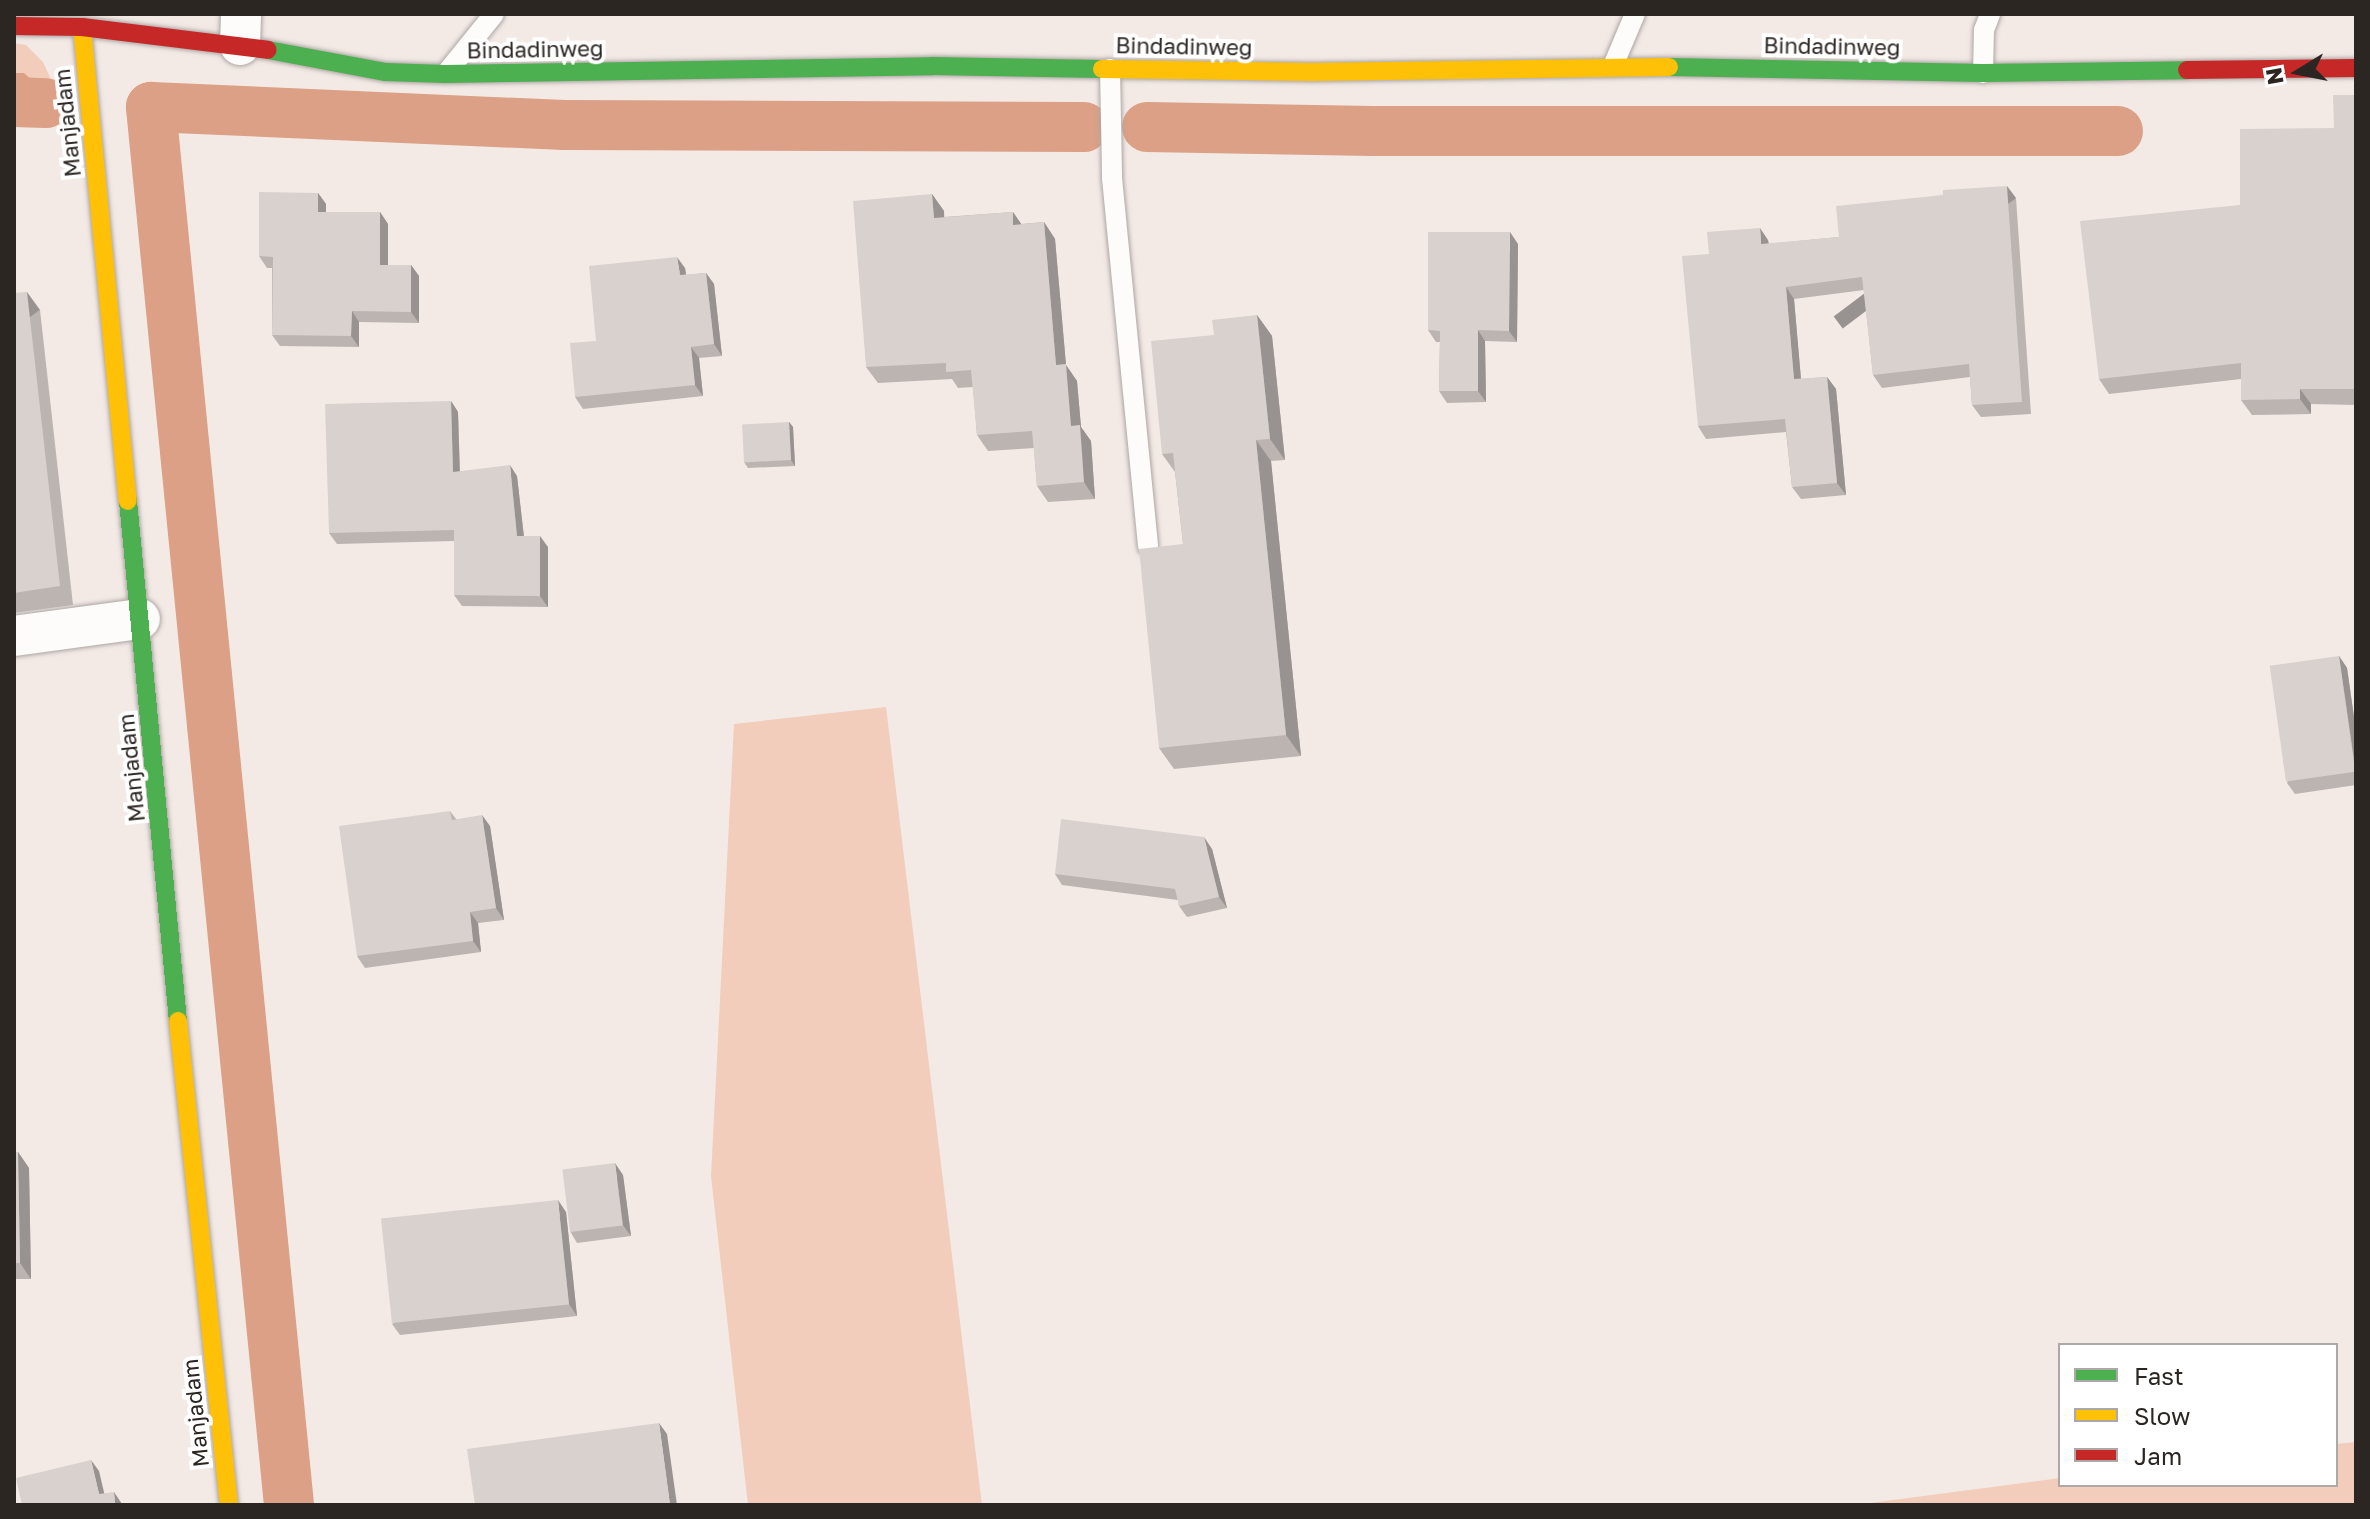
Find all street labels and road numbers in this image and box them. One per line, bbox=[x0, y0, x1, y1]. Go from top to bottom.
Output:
street label: Bindadinweg bbox=[1115, 32, 1253, 60]
street label: Bindadinweg bbox=[1763, 32, 1901, 60]
street label: Bindadinweg bbox=[466, 35, 604, 63]
street label: Manjadam bbox=[48, 68, 86, 178]
street label: Manjadam bbox=[112, 713, 150, 823]
street label: Manjadam bbox=[176, 1358, 214, 1468]

